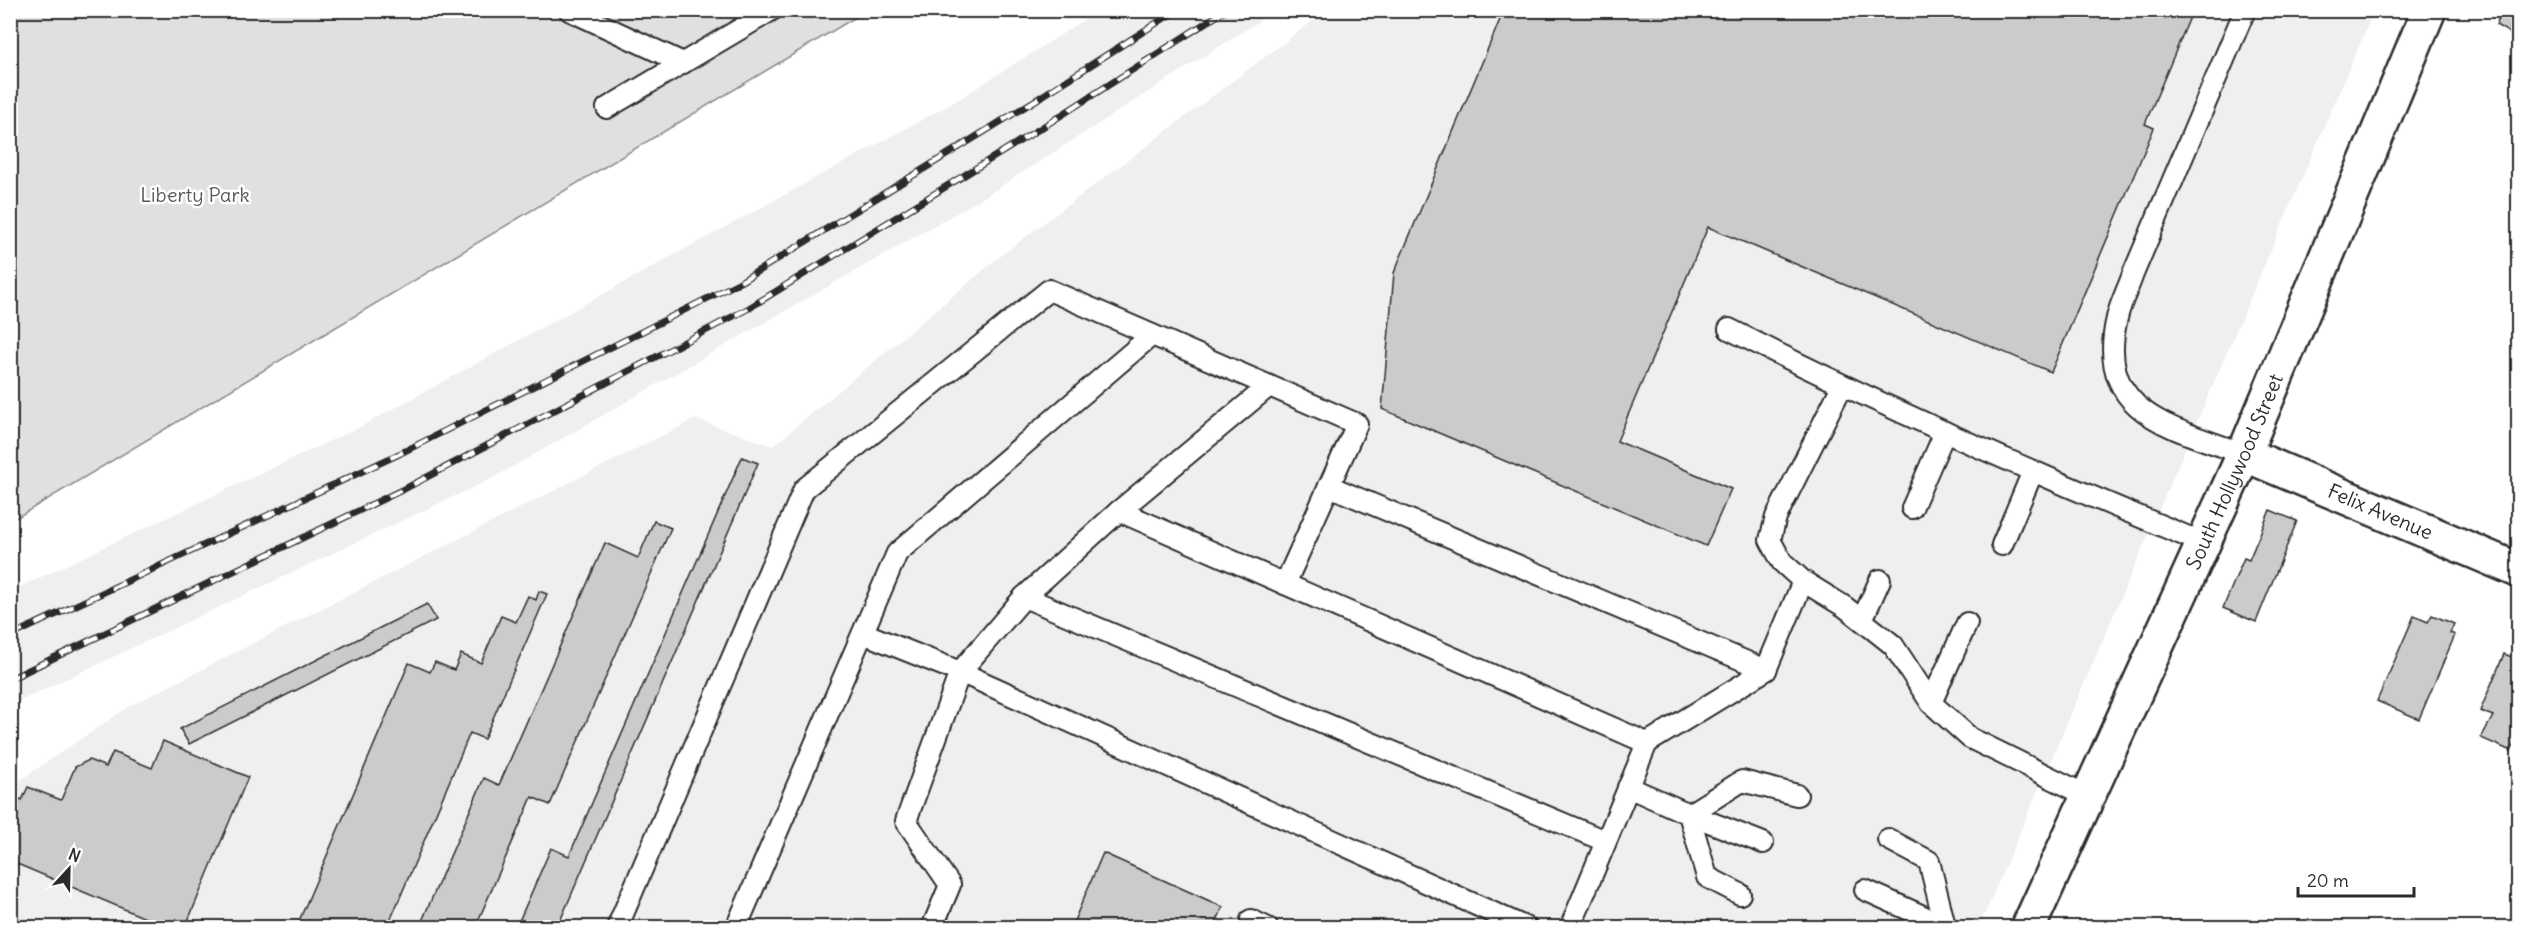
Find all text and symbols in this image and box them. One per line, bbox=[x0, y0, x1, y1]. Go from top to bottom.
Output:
park label: Liberty Park bbox=[140, 182, 250, 207]
street label: South Hollywood Street bbox=[2180, 370, 2288, 573]
street label: Felix Avenue bbox=[2324, 478, 2437, 545]
north arrow bbox=[39, 839, 99, 899]
text: N bbox=[66, 844, 83, 866]
scale bar bbox=[2298, 860, 2414, 898]
text: 20 m bbox=[2307, 869, 2349, 892]

